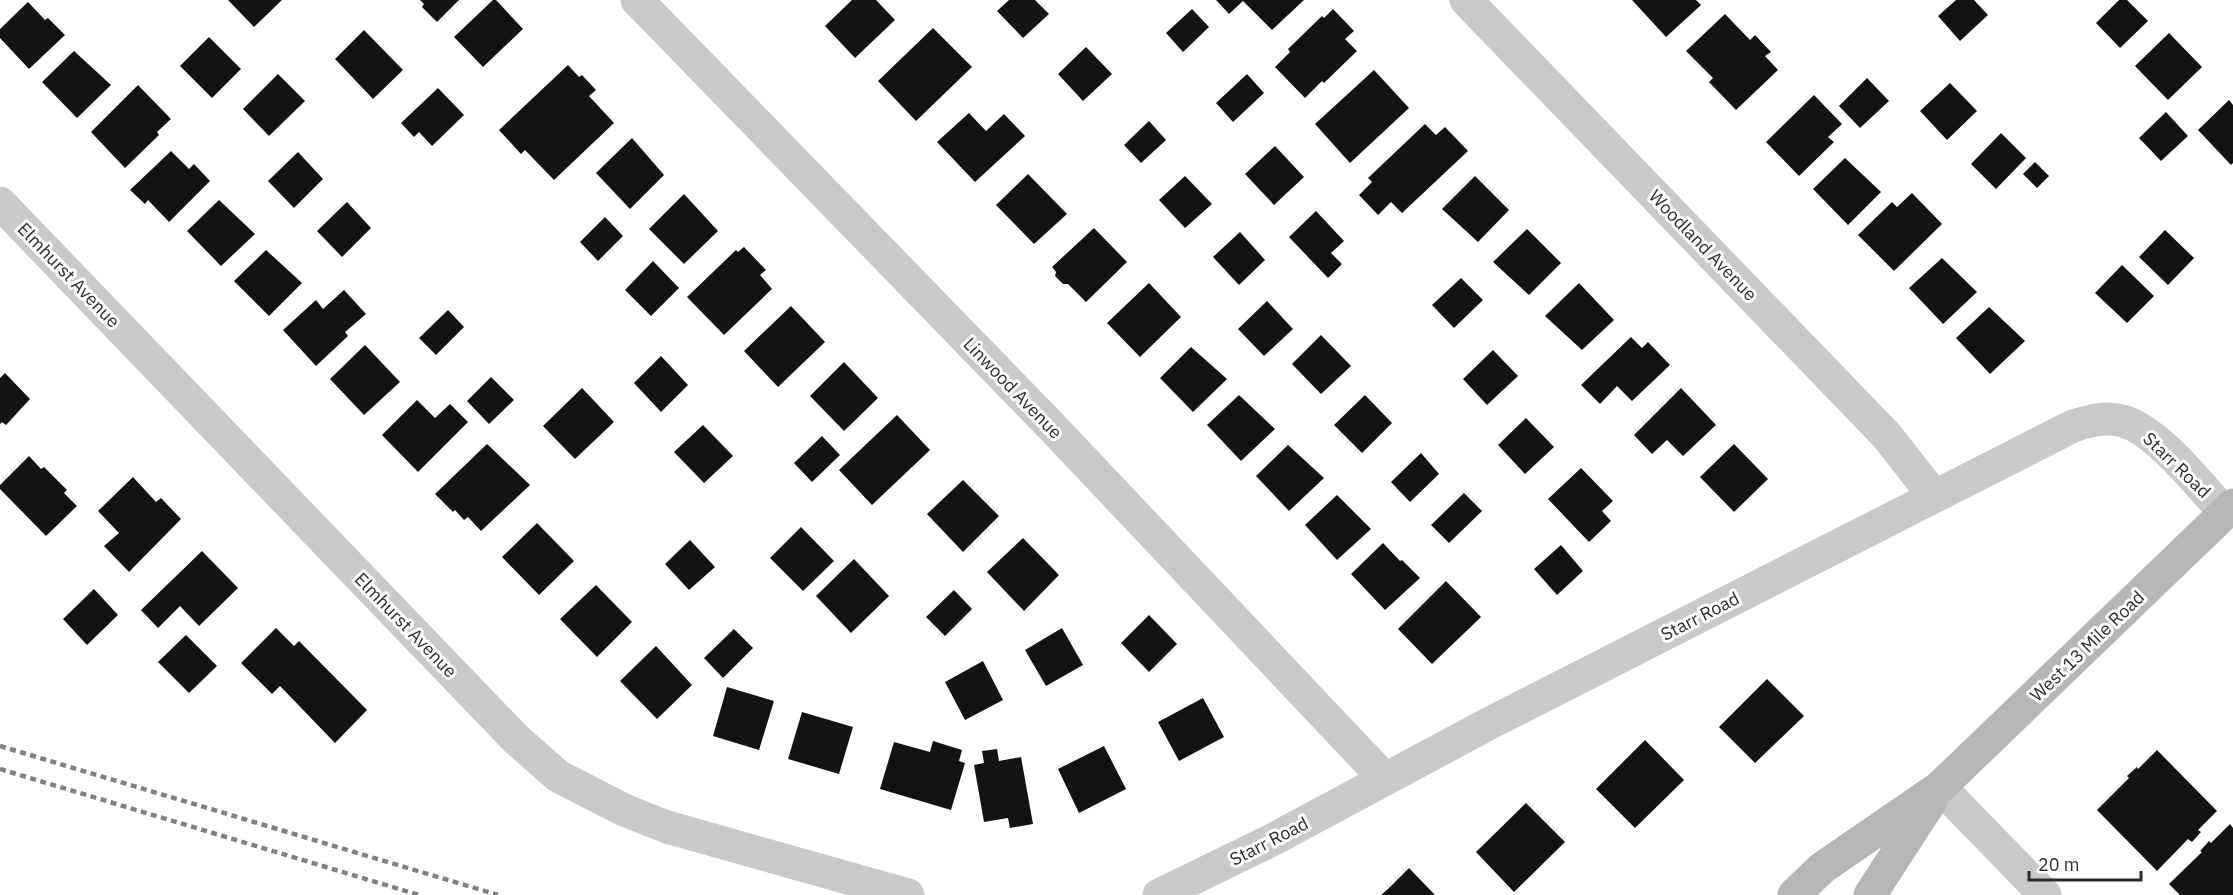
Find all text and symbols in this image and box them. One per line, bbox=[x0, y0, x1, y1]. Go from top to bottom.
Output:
street label: Woodland Avenue bbox=[1644, 185, 1762, 306]
street label: Elmhurst Avenue bbox=[13, 218, 125, 333]
street label: Linwood Avenue bbox=[959, 332, 1067, 444]
street label: Starr Road bbox=[2138, 427, 2216, 503]
street label: Elmhurst Avenue bbox=[350, 568, 462, 683]
street label: Starr Road bbox=[1657, 586, 1743, 646]
street label: West 13 Mile Road bbox=[2025, 586, 2149, 706]
street label: Starr Road bbox=[1226, 811, 1312, 871]
scale bar bbox=[2029, 844, 2142, 882]
text: 20 m bbox=[2038, 853, 2080, 876]

